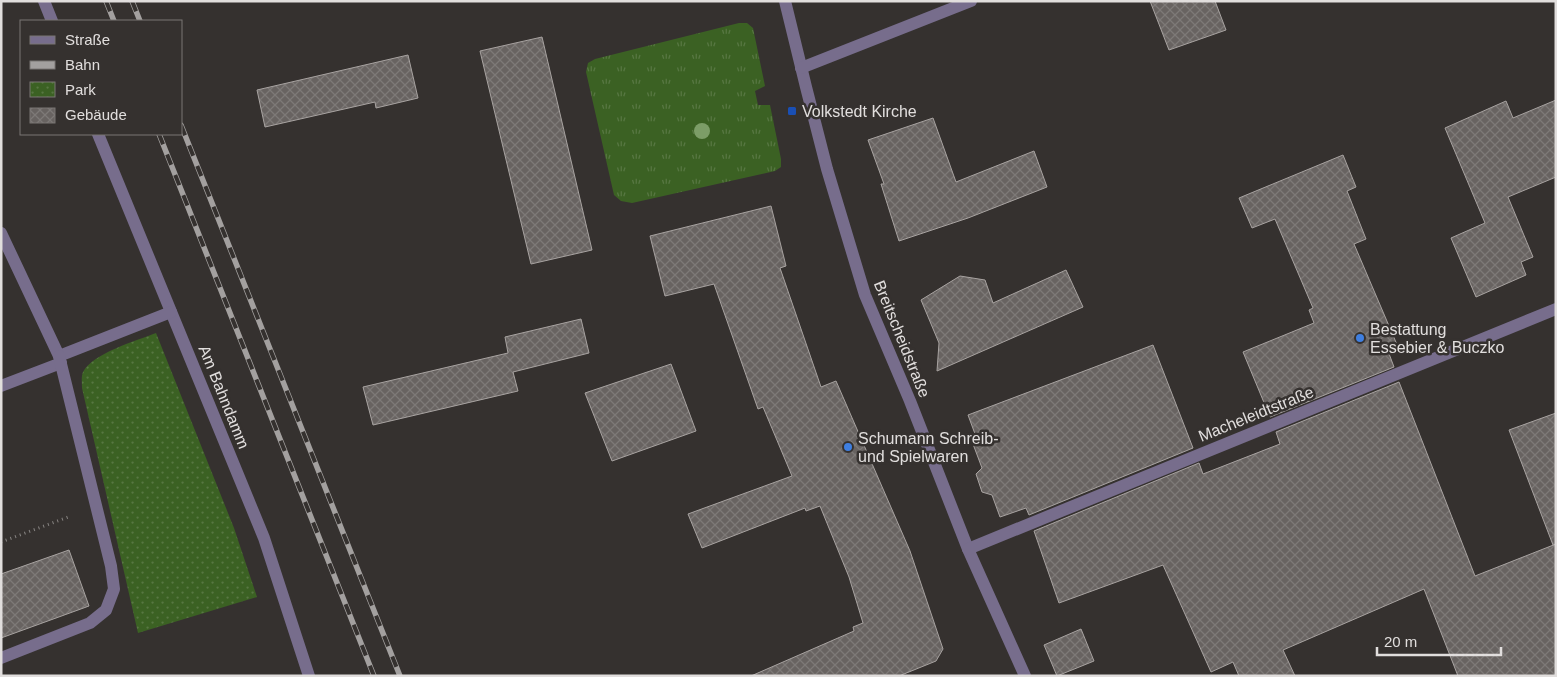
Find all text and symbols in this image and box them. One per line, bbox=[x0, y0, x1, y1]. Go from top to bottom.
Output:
legend bbox=[20, 20, 182, 135]
text: Straße bbox=[65, 31, 110, 48]
text: Bahn bbox=[65, 56, 100, 73]
text: Park bbox=[65, 81, 96, 98]
place label: Volkstedt Kirche bbox=[802, 103, 917, 120]
marker: Volkstedt Kirche bbox=[786, 105, 798, 117]
text: Gebäude bbox=[65, 106, 127, 123]
street label: Breitscheidstraße bbox=[871, 278, 933, 400]
place label: Bestattung Essebier & Buczko bbox=[1370, 321, 1504, 356]
marker: Bestattung Essebier & Buczko bbox=[1354, 332, 1366, 344]
street label: Am Bahndamm bbox=[195, 343, 253, 451]
street label: Macheleidtstraße bbox=[1196, 383, 1316, 445]
place label: Schumann Schreib- und Spielwaren bbox=[858, 430, 999, 465]
marker: Schumann Schreib- und Spielwaren bbox=[842, 441, 854, 453]
scale bar bbox=[1377, 624, 1501, 656]
text: 20 m bbox=[1384, 633, 1417, 650]

